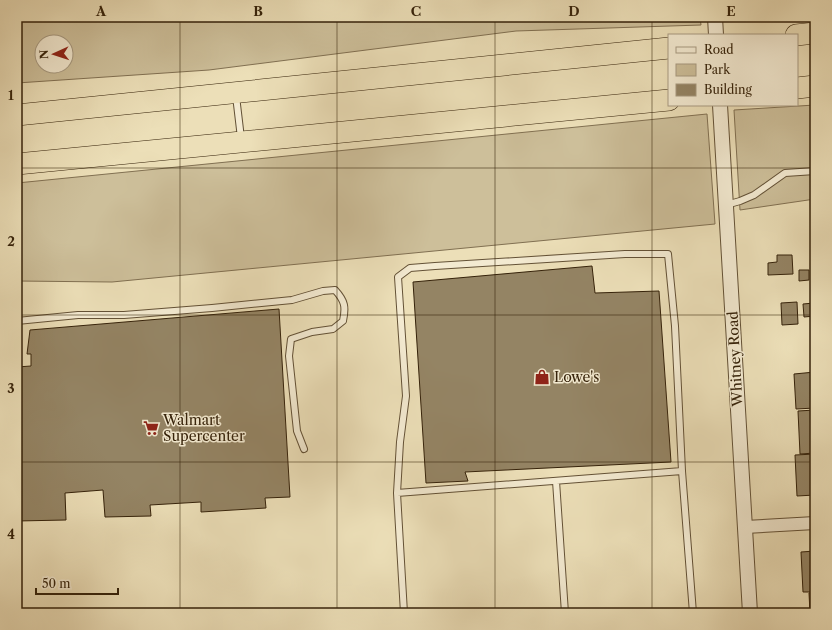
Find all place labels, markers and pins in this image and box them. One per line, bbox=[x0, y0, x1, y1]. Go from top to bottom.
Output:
shop icon: Lowe's bbox=[533, 368, 551, 386]
place label: Lowe's bbox=[554, 368, 599, 386]
place label: Walmart Supercenter bbox=[162, 411, 245, 445]
supermarket icon: Walmart Supercenter bbox=[142, 419, 160, 437]

